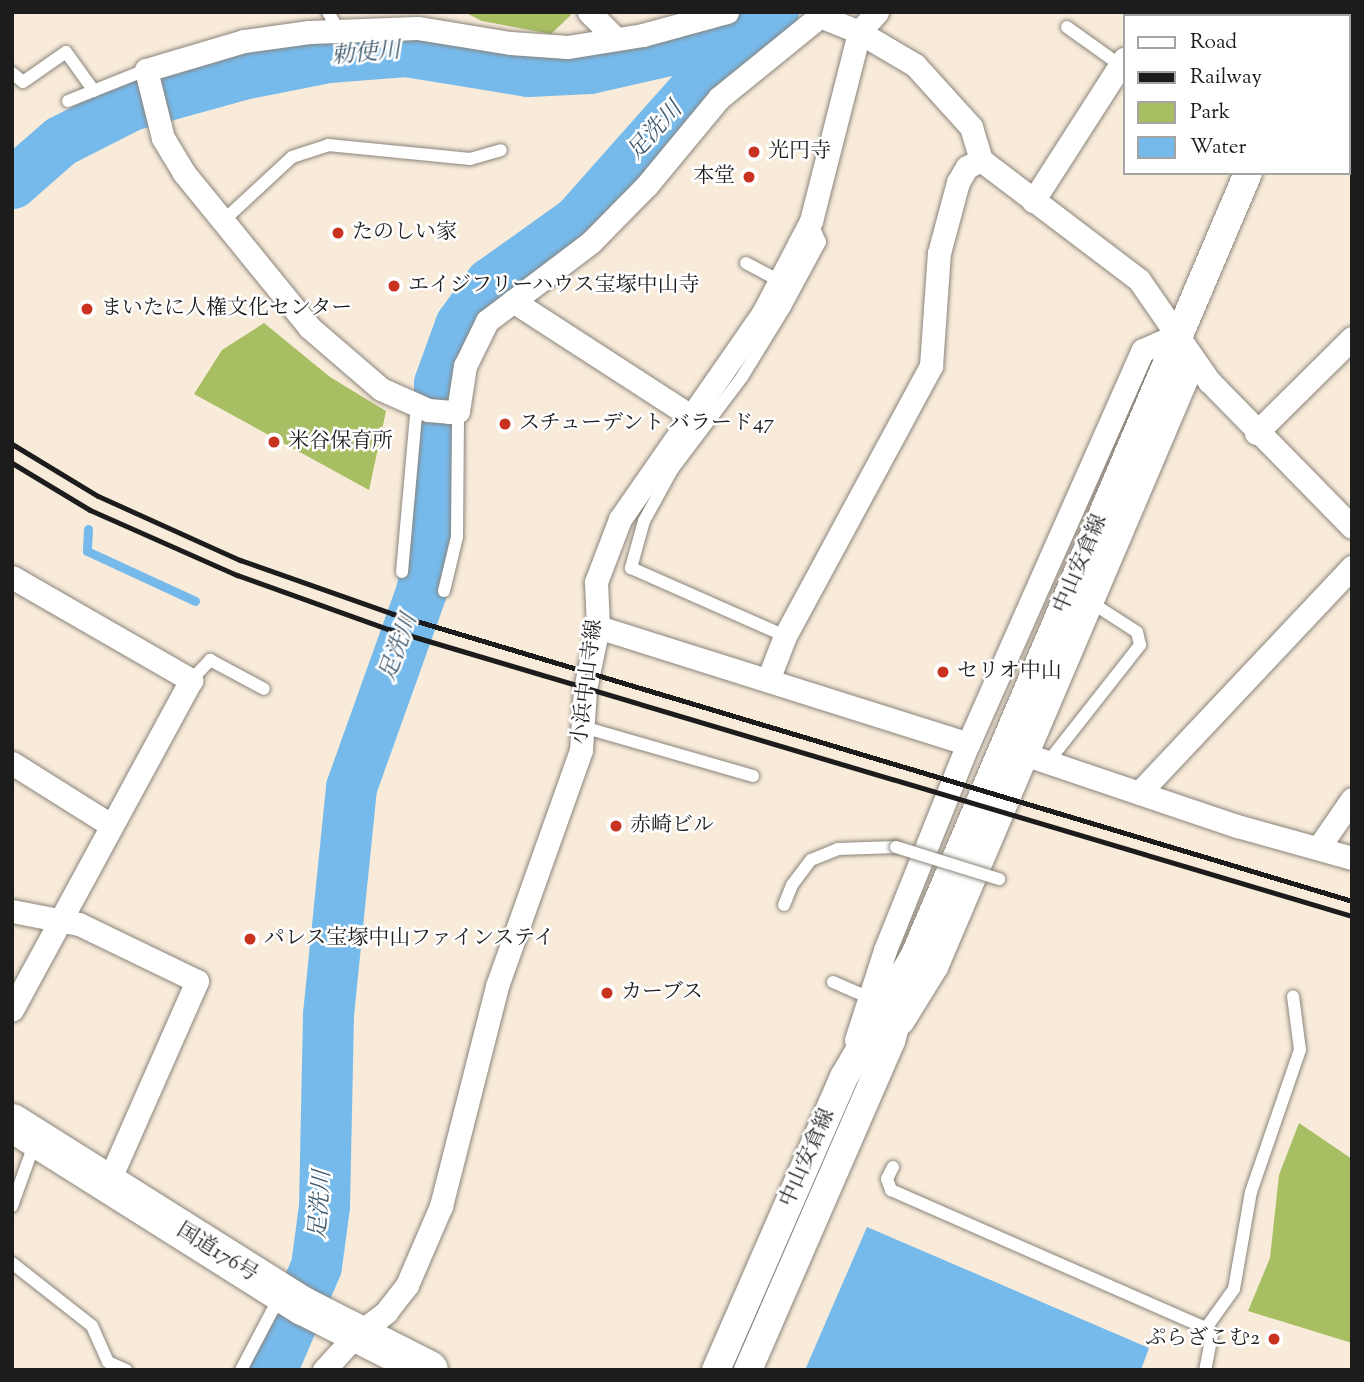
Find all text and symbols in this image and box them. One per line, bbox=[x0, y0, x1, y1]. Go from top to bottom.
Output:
legend bbox=[1122, 14, 1350, 175]
text: Road bbox=[1190, 28, 1237, 58]
water label: 勅使川 bbox=[330, 38, 402, 72]
text: Railway bbox=[1190, 63, 1262, 93]
water label: 足洗川 bbox=[623, 97, 689, 167]
text: Park bbox=[1190, 98, 1230, 128]
text: Water bbox=[1190, 133, 1246, 163]
place label: 光円寺 bbox=[768, 139, 831, 165]
marker: 光円寺 bbox=[746, 144, 762, 160]
place label: 本堂 bbox=[693, 164, 735, 190]
marker: 本堂 bbox=[741, 169, 757, 185]
place label: たのしい家 bbox=[352, 220, 457, 246]
marker: たのしい家 bbox=[330, 225, 346, 241]
place label: エイジフリーハウス宝塚中山寺 bbox=[408, 273, 702, 299]
marker: エイジフリーハウス宝塚中山寺 bbox=[386, 278, 402, 294]
place label: まいたに人権文化センター bbox=[101, 296, 353, 322]
marker: まいたに人権文化センター bbox=[79, 301, 95, 317]
place label: スチューデント バラード47 bbox=[519, 411, 776, 437]
marker: スチューデント バラード47 bbox=[497, 416, 513, 432]
place label: 米谷保育所 bbox=[288, 429, 393, 455]
marker: 米谷保育所 bbox=[266, 434, 282, 450]
street label: 中山安倉線 bbox=[1049, 511, 1113, 617]
water label: 足洗川 bbox=[375, 611, 425, 685]
street label: 小浜中山寺線 bbox=[568, 618, 608, 746]
place label: セリオ中山 bbox=[957, 659, 1062, 685]
marker: セリオ中山 bbox=[935, 664, 951, 680]
place label: 赤崎ビル bbox=[630, 813, 714, 839]
marker: 赤崎ビル bbox=[608, 818, 624, 834]
place label: パレス宝塚中山ファインステイ bbox=[264, 926, 558, 952]
marker: パレス宝塚中山ファインステイ bbox=[242, 931, 258, 947]
place label: カーブス bbox=[621, 980, 705, 1006]
marker: カーブス bbox=[599, 985, 615, 1001]
street label: 中山安倉線 bbox=[775, 1105, 841, 1211]
water label: 足洗川 bbox=[306, 1170, 338, 1240]
street label: 国道176号 bbox=[172, 1218, 262, 1288]
place label: ぷらざこむ2 bbox=[1145, 1326, 1260, 1352]
marker: ぷらざこむ2 bbox=[1266, 1331, 1282, 1347]

